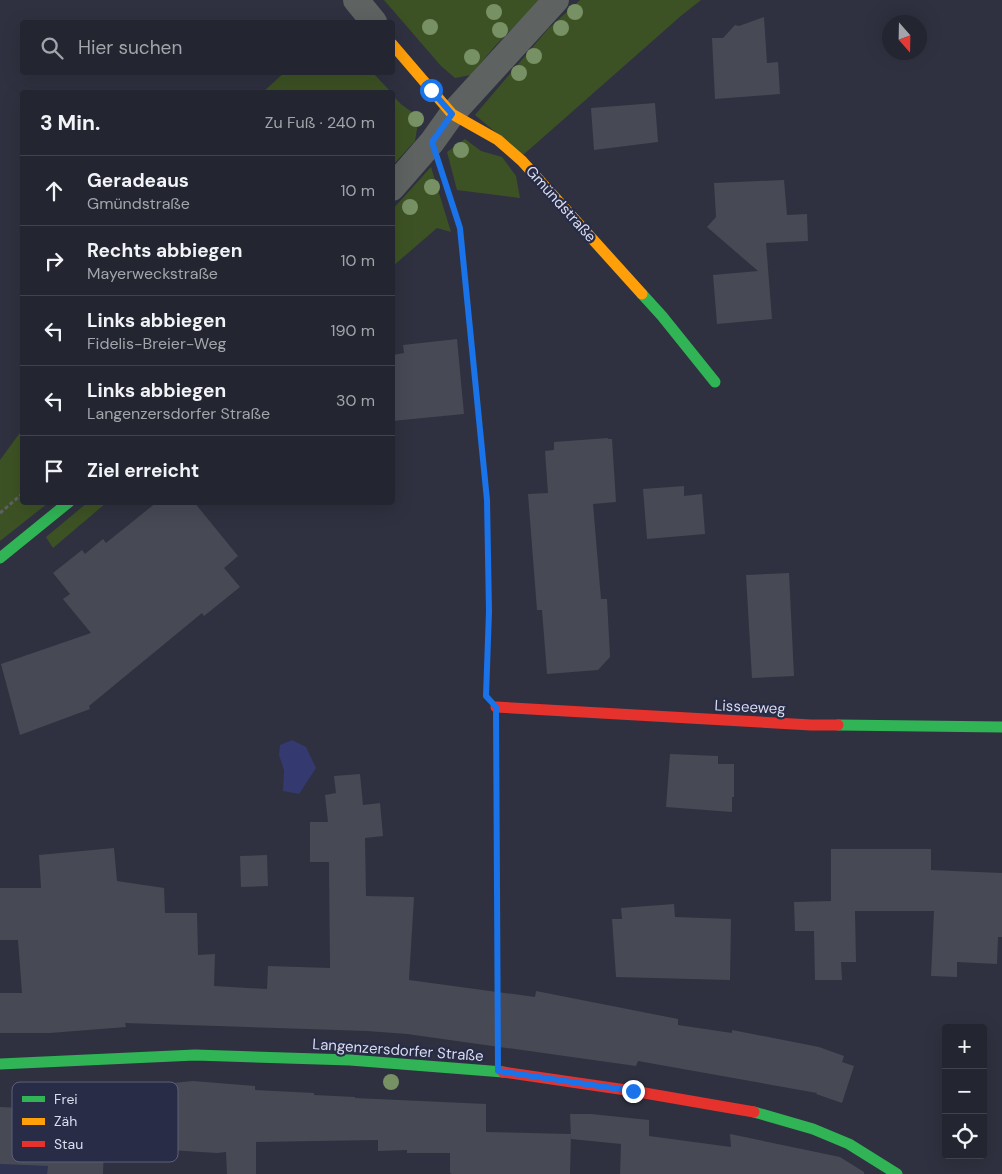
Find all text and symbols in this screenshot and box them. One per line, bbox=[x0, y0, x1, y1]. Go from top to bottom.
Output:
north arrow bbox=[882, 15, 927, 60]
search box bbox=[20, 20, 395, 75]
icon: search bbox=[38, 34, 66, 62]
text: Hier suchen bbox=[78, 35, 182, 60]
route start bbox=[420, 79, 443, 102]
text: 3 Min. bbox=[40, 109, 100, 137]
text: Zu Fuß · 240 m bbox=[265, 112, 375, 133]
street label: Gmündstraße bbox=[521, 161, 601, 247]
text: Geradeaus bbox=[87, 168, 189, 193]
icon: ahead bbox=[40, 177, 68, 205]
text: 10 m bbox=[341, 180, 375, 201]
text: Gmündstraße bbox=[87, 193, 190, 214]
text: Rechts abbiegen bbox=[87, 238, 242, 263]
icon: right bbox=[40, 247, 68, 275]
text: 10 m bbox=[341, 250, 375, 271]
text: Mayerweckstraße bbox=[87, 263, 218, 284]
text: Links abbiegen bbox=[87, 308, 226, 333]
icon: left bbox=[40, 317, 68, 345]
text: 190 m bbox=[331, 320, 375, 341]
text: Fidelis-Breier-Weg bbox=[87, 333, 227, 354]
text: Links abbiegen bbox=[87, 378, 226, 403]
icon: left bbox=[40, 387, 68, 415]
text: 30 m bbox=[336, 390, 375, 411]
text: Langenzersdorfer Straße bbox=[87, 403, 270, 424]
icon: arrive bbox=[40, 457, 68, 485]
text: Ziel erreicht bbox=[87, 458, 199, 483]
street label: Lisseeweg bbox=[714, 695, 786, 719]
map controls bbox=[942, 1024, 987, 1159]
button: + bbox=[942, 1024, 987, 1069]
street label: Langenzersdorfer Straße bbox=[312, 1034, 484, 1066]
button: − bbox=[942, 1069, 987, 1114]
route end bbox=[622, 1080, 645, 1103]
legend bbox=[12, 1082, 178, 1162]
text: Frei bbox=[54, 1090, 78, 1108]
text: Zäh bbox=[54, 1112, 77, 1130]
button: locate bbox=[942, 1114, 987, 1159]
text: Stau bbox=[54, 1135, 83, 1153]

